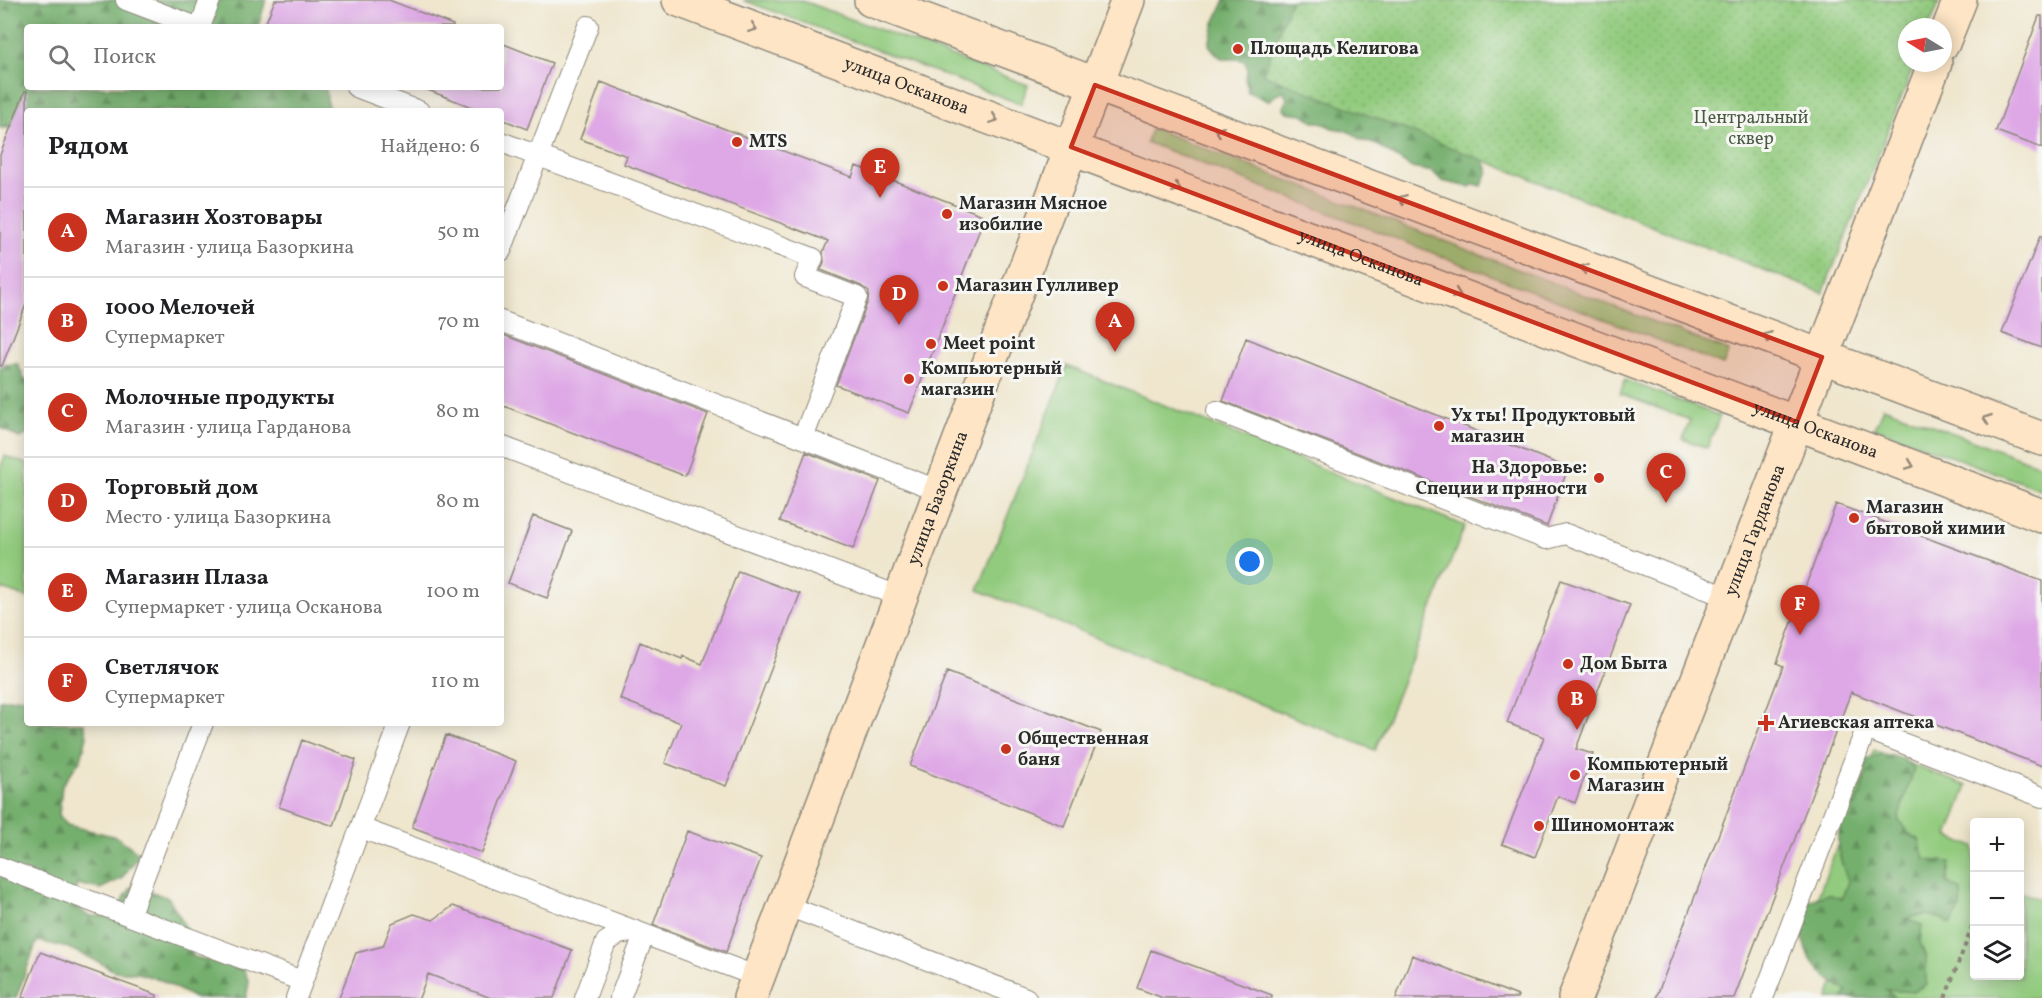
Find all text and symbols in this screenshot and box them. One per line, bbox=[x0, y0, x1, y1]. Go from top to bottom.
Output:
north arrow bbox=[1898, 18, 1952, 72]
one-way arrow bbox=[747, 21, 758, 33]
search box bbox=[24, 24, 504, 90]
place label: Площадь Келигова bbox=[1250, 37, 1419, 62]
icon: search bbox=[45, 41, 78, 74]
text: Поиск bbox=[93, 42, 156, 73]
marker: Площадь Келигова bbox=[1231, 42, 1245, 56]
street label: улица Осканова bbox=[840, 51, 973, 121]
park label: Центральный сквер bbox=[1693, 106, 1809, 152]
one-way arrow bbox=[989, 111, 999, 124]
one-way arrow bbox=[1214, 125, 1225, 138]
text: Рядом bbox=[48, 129, 128, 165]
place label: MTS bbox=[749, 130, 787, 155]
text: Найдено: 6 bbox=[380, 133, 480, 161]
marker: MTS bbox=[730, 135, 744, 149]
pin: E bbox=[860, 148, 900, 198]
one-way arrow bbox=[1171, 181, 1182, 193]
place label: Магазин Мясное изобилие bbox=[959, 192, 1107, 238]
one-way arrow bbox=[1397, 194, 1408, 206]
text: Магазин Хозтовары bbox=[105, 203, 323, 234]
marker: Магазин Мясное изобилие bbox=[940, 207, 954, 221]
text: A bbox=[60, 218, 75, 246]
text: 50 m bbox=[437, 218, 480, 246]
street label: улица Осканова bbox=[1295, 223, 1427, 293]
text: Магазин · улица Базоркина bbox=[105, 234, 354, 262]
one-way arrow bbox=[1580, 262, 1590, 275]
place label: Магазин Гулливер bbox=[955, 274, 1119, 299]
pin: D bbox=[880, 276, 918, 325]
marker: Магазин Гулливер bbox=[936, 279, 950, 293]
one-way arrow bbox=[1451, 287, 1462, 299]
text: 1000 Мелочей bbox=[105, 293, 255, 324]
pin: A bbox=[1096, 302, 1134, 352]
text: B bbox=[61, 308, 74, 336]
text: 70 m bbox=[437, 308, 480, 336]
text: Супермаркет bbox=[105, 324, 225, 352]
one-way arrow bbox=[1762, 331, 1773, 343]
place label: Meet point bbox=[943, 332, 1035, 357]
marker: Meet point bbox=[924, 337, 938, 351]
place label: Компьютерный магазин bbox=[921, 357, 1062, 403]
marker: Компьютерный магазин bbox=[902, 372, 916, 386]
text: Молочные продукты bbox=[105, 383, 335, 414]
street label: улица Осканова bbox=[1749, 395, 1882, 465]
text: C bbox=[61, 398, 74, 426]
text: 80 m bbox=[436, 398, 480, 426]
place label: Ух ты! Продуктовый магазин bbox=[1451, 404, 1635, 450]
one-way arrow bbox=[1982, 413, 1993, 426]
text: Магазин · улица Гарданова bbox=[105, 414, 351, 442]
marker: Ух ты! Продуктовый магазин bbox=[1432, 419, 1446, 433]
street label: улица Базоркина bbox=[901, 427, 975, 569]
pin: C bbox=[1646, 454, 1686, 503]
place label: На Здоровье: Специи и пряности bbox=[1415, 456, 1587, 502]
one-way arrow bbox=[1905, 458, 1915, 471]
street label: улица Гарданова bbox=[1718, 461, 1792, 600]
marker: На Здоровье: Специи и пряности bbox=[1592, 471, 1606, 485]
text: Торговый дом bbox=[105, 473, 258, 504]
text: D bbox=[60, 488, 75, 516]
text: 80 m bbox=[436, 488, 480, 516]
place label: Магазин бытовой химии bbox=[1866, 496, 2005, 542]
text: Место · улица Базоркина bbox=[105, 504, 331, 532]
marker: Магазин бытовой химии bbox=[1847, 511, 1861, 525]
your location bbox=[1235, 547, 1264, 576]
text: Магазин Плаза bbox=[105, 563, 269, 594]
text: E bbox=[61, 578, 74, 606]
text: 100 m bbox=[426, 578, 480, 606]
pin: F bbox=[1780, 586, 1820, 635]
text: Супермаркет · улица Осканова bbox=[105, 594, 383, 622]
place label: Дом Быта bbox=[1580, 652, 1668, 677]
text: Светлячок bbox=[105, 653, 219, 684]
marker: Дом Быта bbox=[1561, 657, 1575, 671]
text: F bbox=[62, 668, 73, 696]
text: 110 m bbox=[431, 668, 480, 696]
pin: B bbox=[1558, 680, 1596, 730]
text: Супермаркет bbox=[105, 684, 225, 712]
place label: Агиевская аптека bbox=[1778, 711, 1935, 736]
marker: Агиевская аптека bbox=[1759, 716, 1773, 730]
place label: Общественная баня bbox=[1018, 727, 1149, 773]
marker: Общественная баня bbox=[999, 742, 1013, 756]
place label: Компьютерный Магазин bbox=[1587, 753, 1728, 799]
marker: Компьютерный Магазин bbox=[1568, 768, 1582, 782]
place label: Шиномонтаж bbox=[1551, 814, 1674, 839]
map controls bbox=[1970, 818, 2024, 980]
button: + bbox=[1970, 818, 2024, 872]
marker: Шиномонтаж bbox=[1532, 819, 1546, 833]
button: − bbox=[1970, 872, 2024, 926]
button: layers bbox=[1970, 926, 2024, 980]

